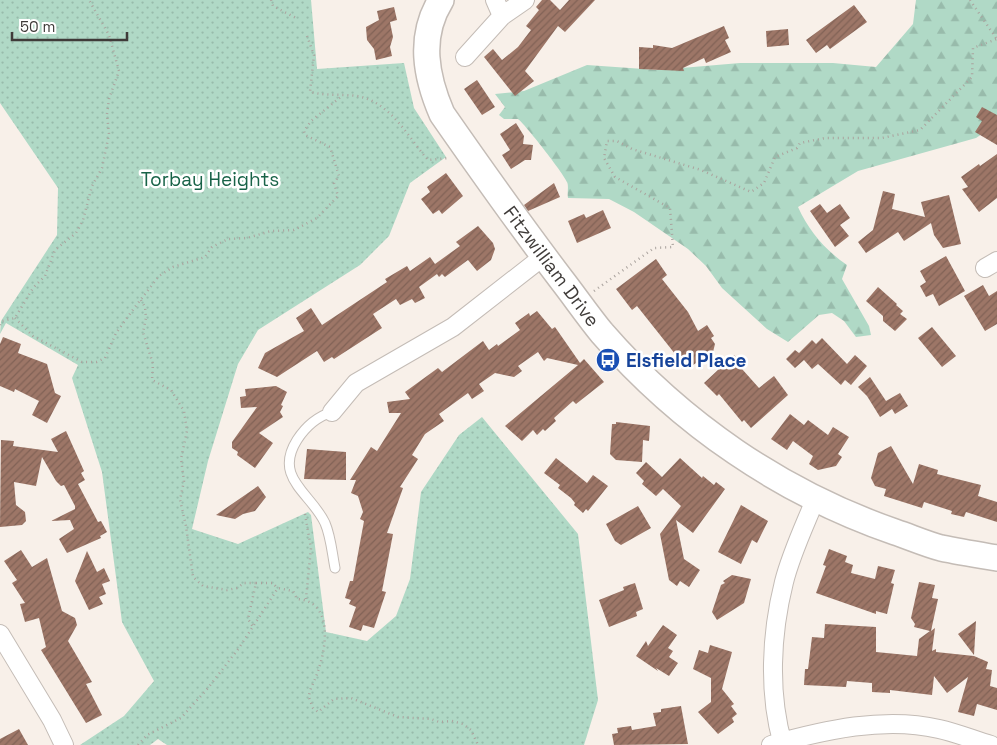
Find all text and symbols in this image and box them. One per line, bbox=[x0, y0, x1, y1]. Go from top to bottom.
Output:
scale bar bbox=[12, 10, 128, 42]
text: 50 m bbox=[20, 17, 55, 36]
park label: Torbay Heights bbox=[141, 167, 279, 192]
street label: Fitzwilliam Drive bbox=[498, 201, 605, 332]
bus stop icon: Elsfield Place bbox=[595, 347, 621, 373]
place label: Elsfield Place bbox=[626, 348, 747, 373]

